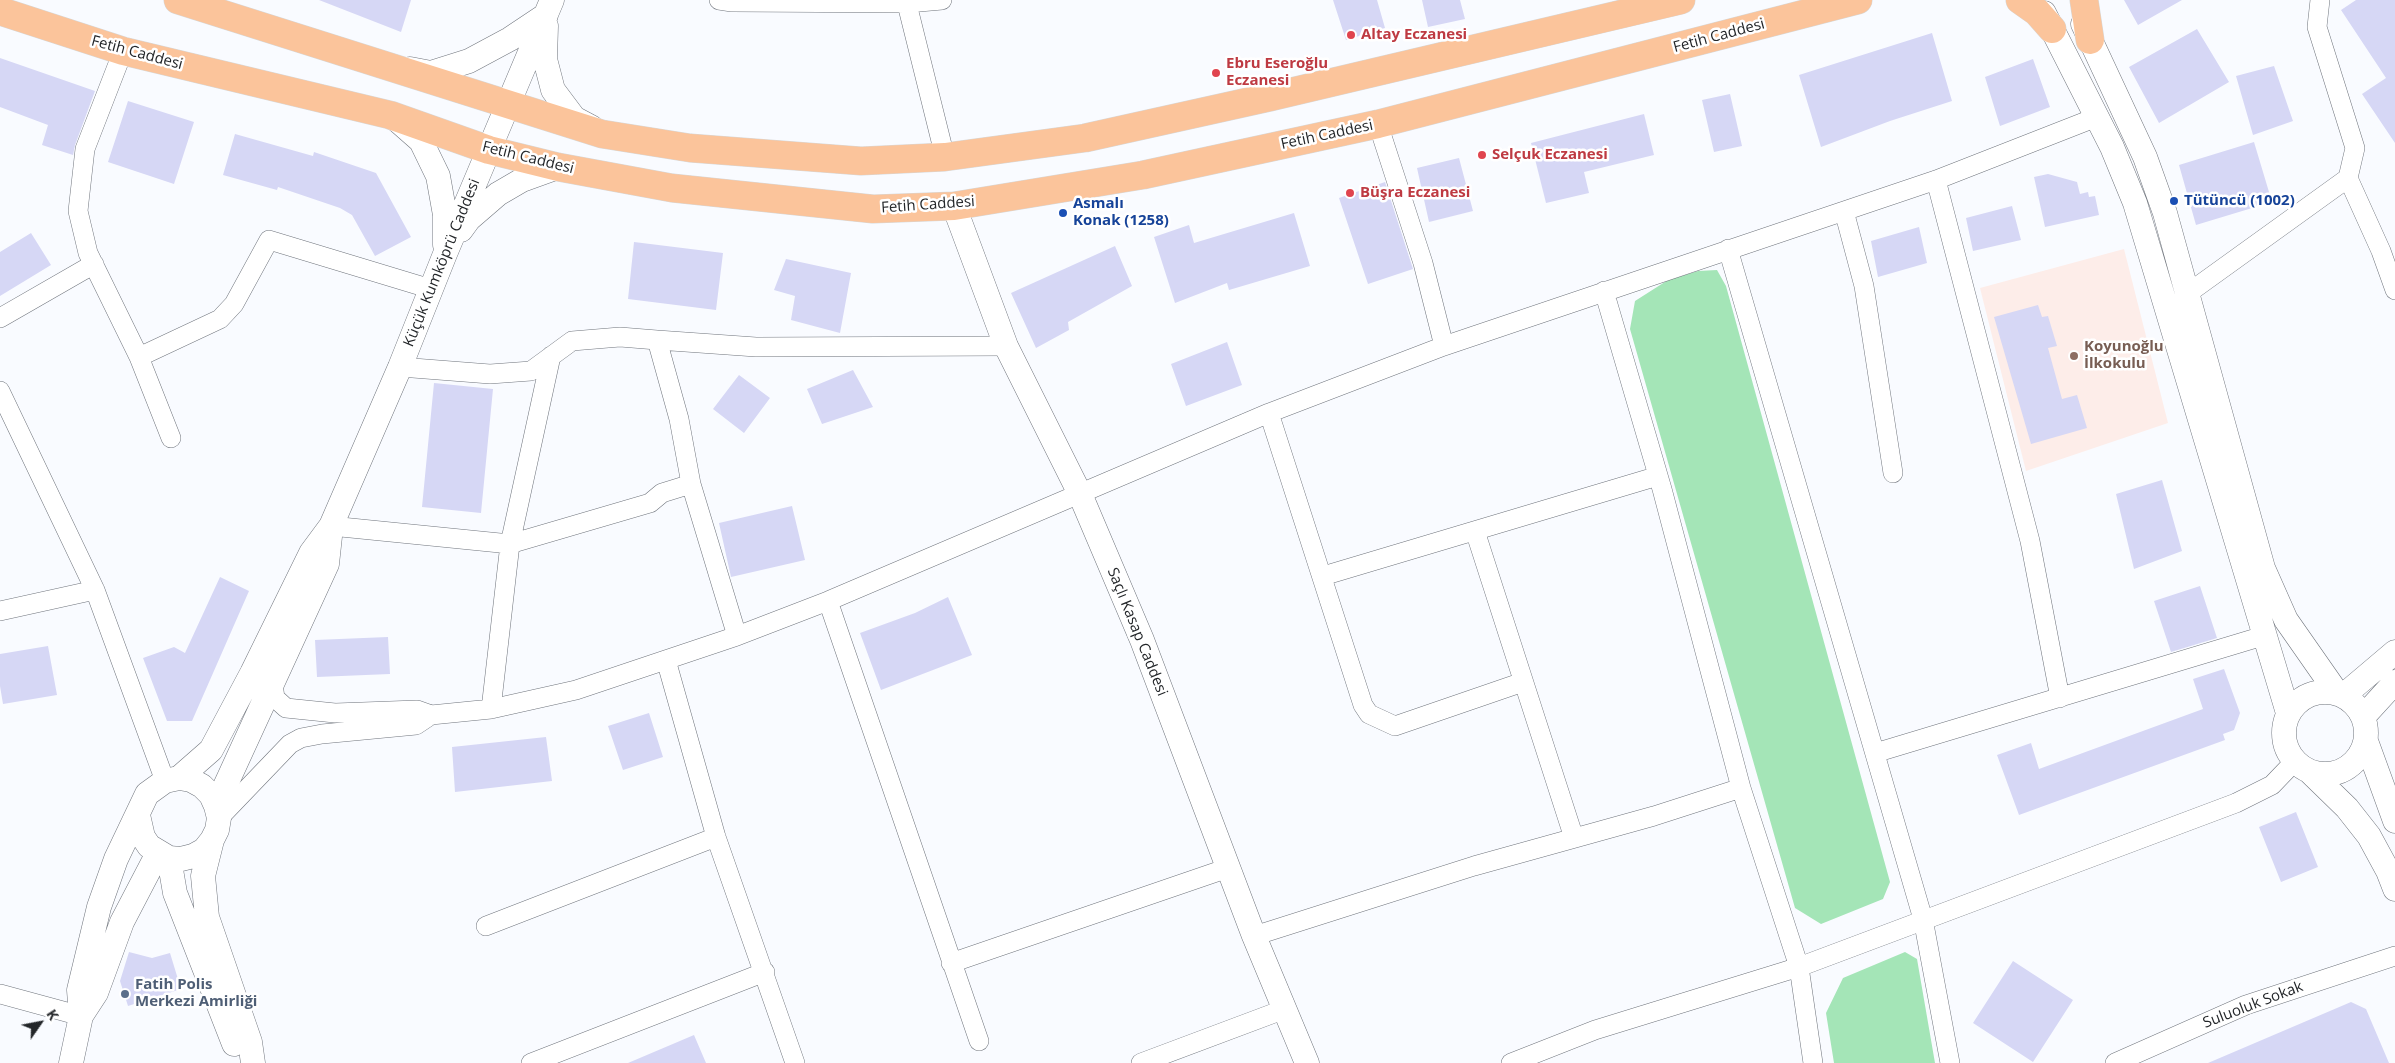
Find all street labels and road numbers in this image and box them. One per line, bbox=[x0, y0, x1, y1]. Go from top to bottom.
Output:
street label: Fetih Caddesi bbox=[1671, 15, 1767, 57]
street label: Fetih Caddesi bbox=[89, 32, 185, 74]
street label: Fetih Caddesi bbox=[1279, 116, 1375, 154]
street label: Fetih Caddesi bbox=[480, 138, 576, 178]
street label: Küçük Kumköprü Caddesi bbox=[400, 176, 484, 350]
street label: Fetih Caddesi bbox=[881, 193, 975, 217]
street label: Saçlı Kasap Caddesi bbox=[1103, 565, 1171, 699]
street label: Suluoluk Sokak bbox=[2201, 978, 2305, 1032]

